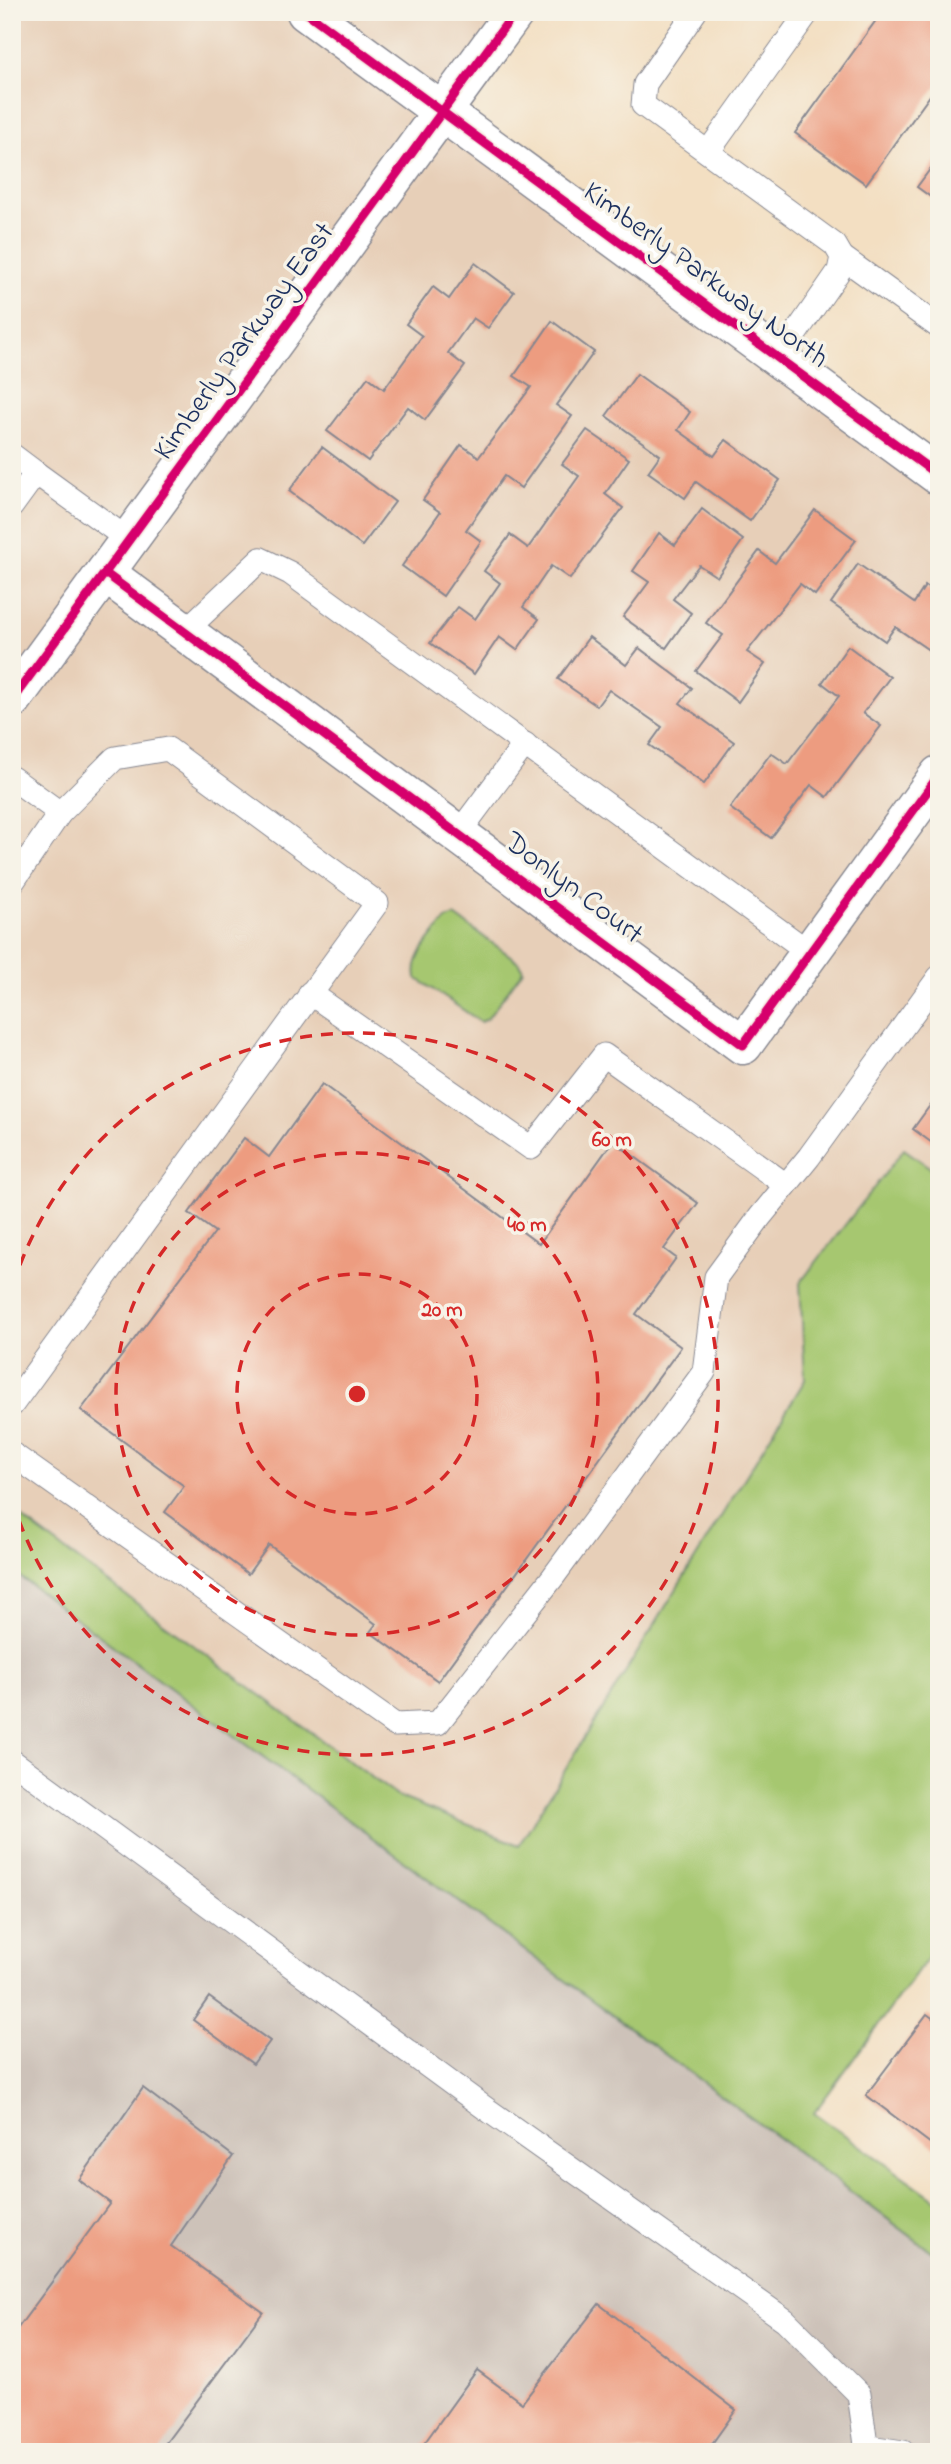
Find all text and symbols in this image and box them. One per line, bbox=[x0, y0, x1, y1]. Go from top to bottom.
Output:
street label: Kimberly Parkway North bbox=[573, 172, 837, 380]
street label: Kimberly Parkway East bbox=[143, 214, 347, 470]
street label: Donlyn Court bbox=[493, 821, 652, 956]
text: 60 m bbox=[592, 1126, 632, 1156]
text: 40 m bbox=[507, 1211, 547, 1241]
text: 20 m bbox=[420, 1296, 463, 1326]
centre of rings bbox=[345, 1382, 369, 1406]

